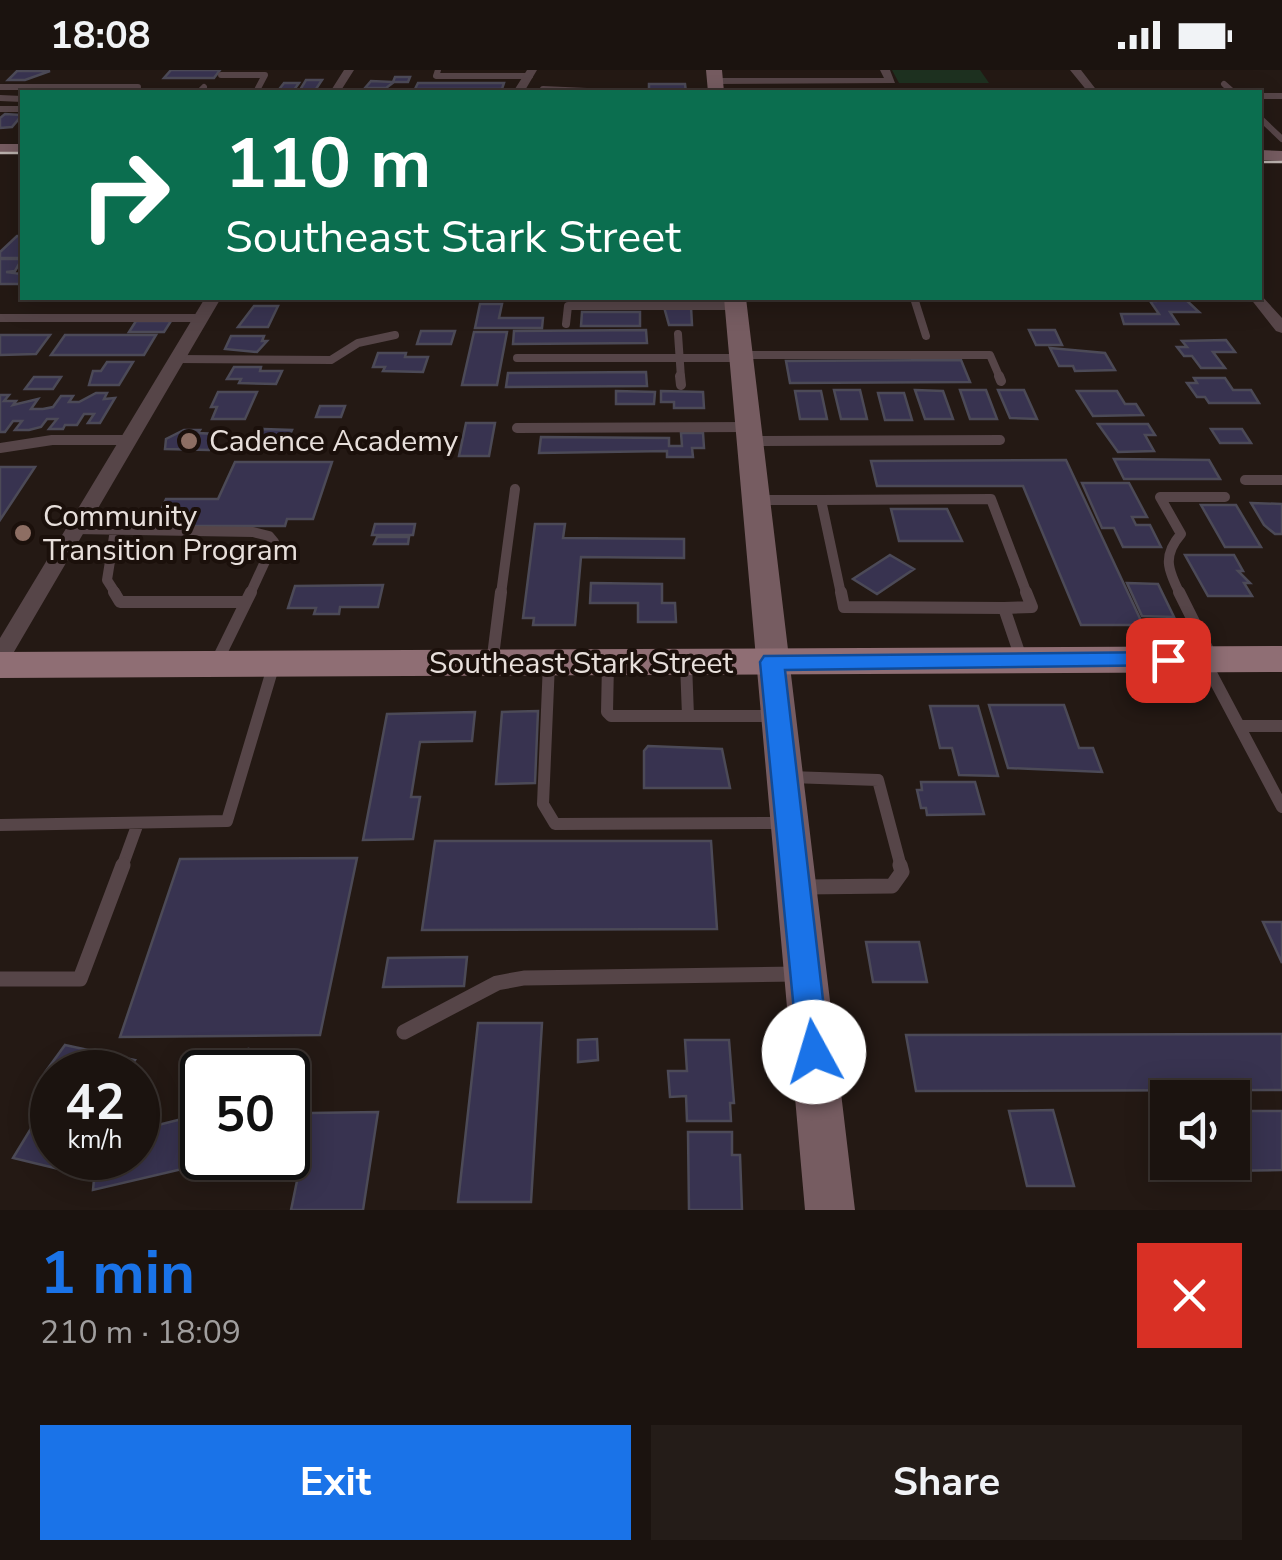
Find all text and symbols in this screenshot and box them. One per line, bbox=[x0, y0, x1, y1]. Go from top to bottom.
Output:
text: 18:08 bbox=[50, 10, 151, 61]
text: 110 m bbox=[225, 116, 431, 212]
icon: right bbox=[60, 130, 190, 260]
text: Southeast Stark Street bbox=[225, 207, 681, 268]
place label: Cadence Academy bbox=[209, 421, 459, 462]
marker: Cadence Academy bbox=[178, 430, 200, 452]
place label: Community Transition Program bbox=[43, 496, 298, 571]
marker: Community Transition Program bbox=[12, 522, 34, 544]
pin bbox=[1126, 618, 1211, 703]
icon: arrive bbox=[1141, 633, 1196, 688]
street label: Southeast Stark Street bbox=[429, 643, 733, 684]
position arrow bbox=[762, 1000, 866, 1104]
speed limit sign: 50 bbox=[180, 1050, 310, 1180]
text: 42 bbox=[65, 1068, 125, 1137]
map controls bbox=[1150, 1080, 1250, 1180]
button: sound bbox=[1150, 1080, 1250, 1180]
text: km/h bbox=[67, 1123, 123, 1157]
text: 1 min bbox=[40, 1232, 195, 1314]
button: close bbox=[1137, 1243, 1242, 1348]
text: 210 m · 18:09 bbox=[40, 1311, 241, 1354]
button: Exit bbox=[40, 1425, 631, 1540]
button: Share bbox=[651, 1425, 1242, 1540]

